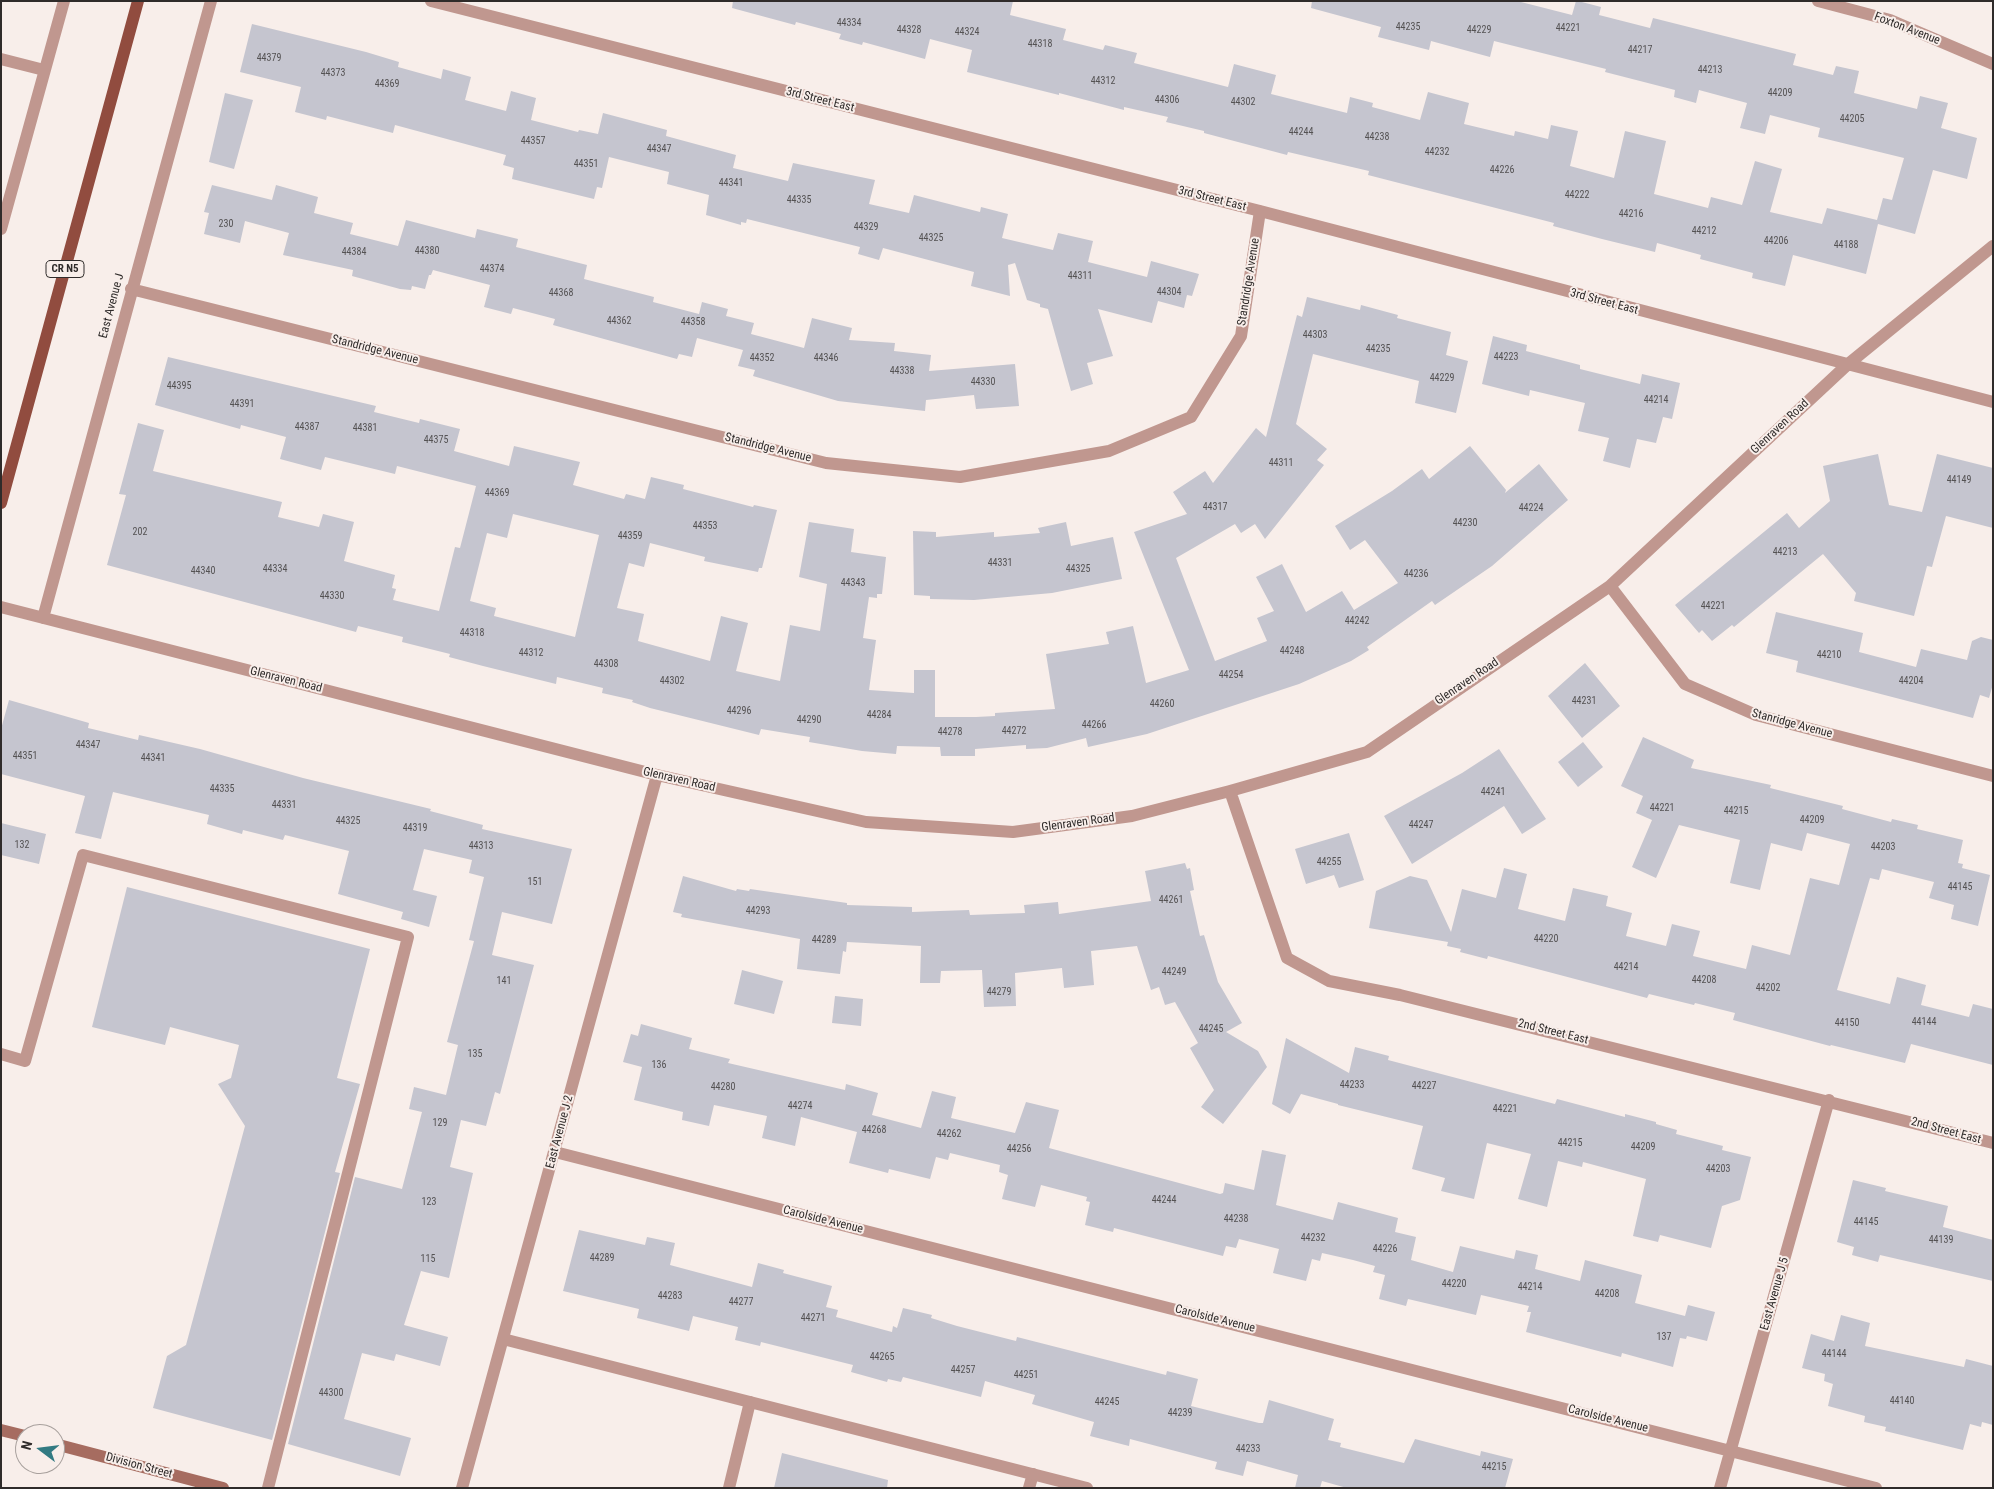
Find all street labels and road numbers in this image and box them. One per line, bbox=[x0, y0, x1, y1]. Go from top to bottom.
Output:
street label: Foxton Avenue bbox=[1872, 10, 1942, 48]
street label: 3rd Street East bbox=[784, 85, 856, 115]
street label: 3rd Street East bbox=[1176, 184, 1248, 214]
street label: Standridge Avenue bbox=[1235, 237, 1263, 327]
road number: CR N5 bbox=[46, 260, 84, 278]
street label: East Avenue J bbox=[96, 272, 128, 340]
street label: 3rd Street East bbox=[1568, 286, 1640, 318]
street label: Standridge Avenue bbox=[330, 332, 420, 368]
street label: Glenraven Road bbox=[1748, 397, 1812, 457]
street label: Standridge Avenue bbox=[723, 430, 813, 466]
street label: Glenraven Road bbox=[1432, 655, 1502, 709]
street label: Glenraven Road bbox=[249, 664, 323, 696]
street label: Stanridge Avenue bbox=[1750, 706, 1834, 742]
street label: Glenraven Road bbox=[641, 765, 717, 795]
street label: Glenraven Road bbox=[1041, 811, 1115, 835]
street label: 2nd Street East bbox=[1516, 1016, 1590, 1048]
street label: East Avenue J 2 bbox=[543, 1094, 577, 1170]
street label: 2nd Street East bbox=[1909, 1115, 1983, 1147]
street label: Carolside Avenue bbox=[781, 1203, 865, 1237]
street label: East Avenue J 5 bbox=[1758, 1256, 1792, 1332]
street label: Carolside Avenue bbox=[1173, 1302, 1257, 1336]
street label: Carolside Avenue bbox=[1566, 1402, 1650, 1436]
street label: Division Street bbox=[104, 1450, 174, 1482]

